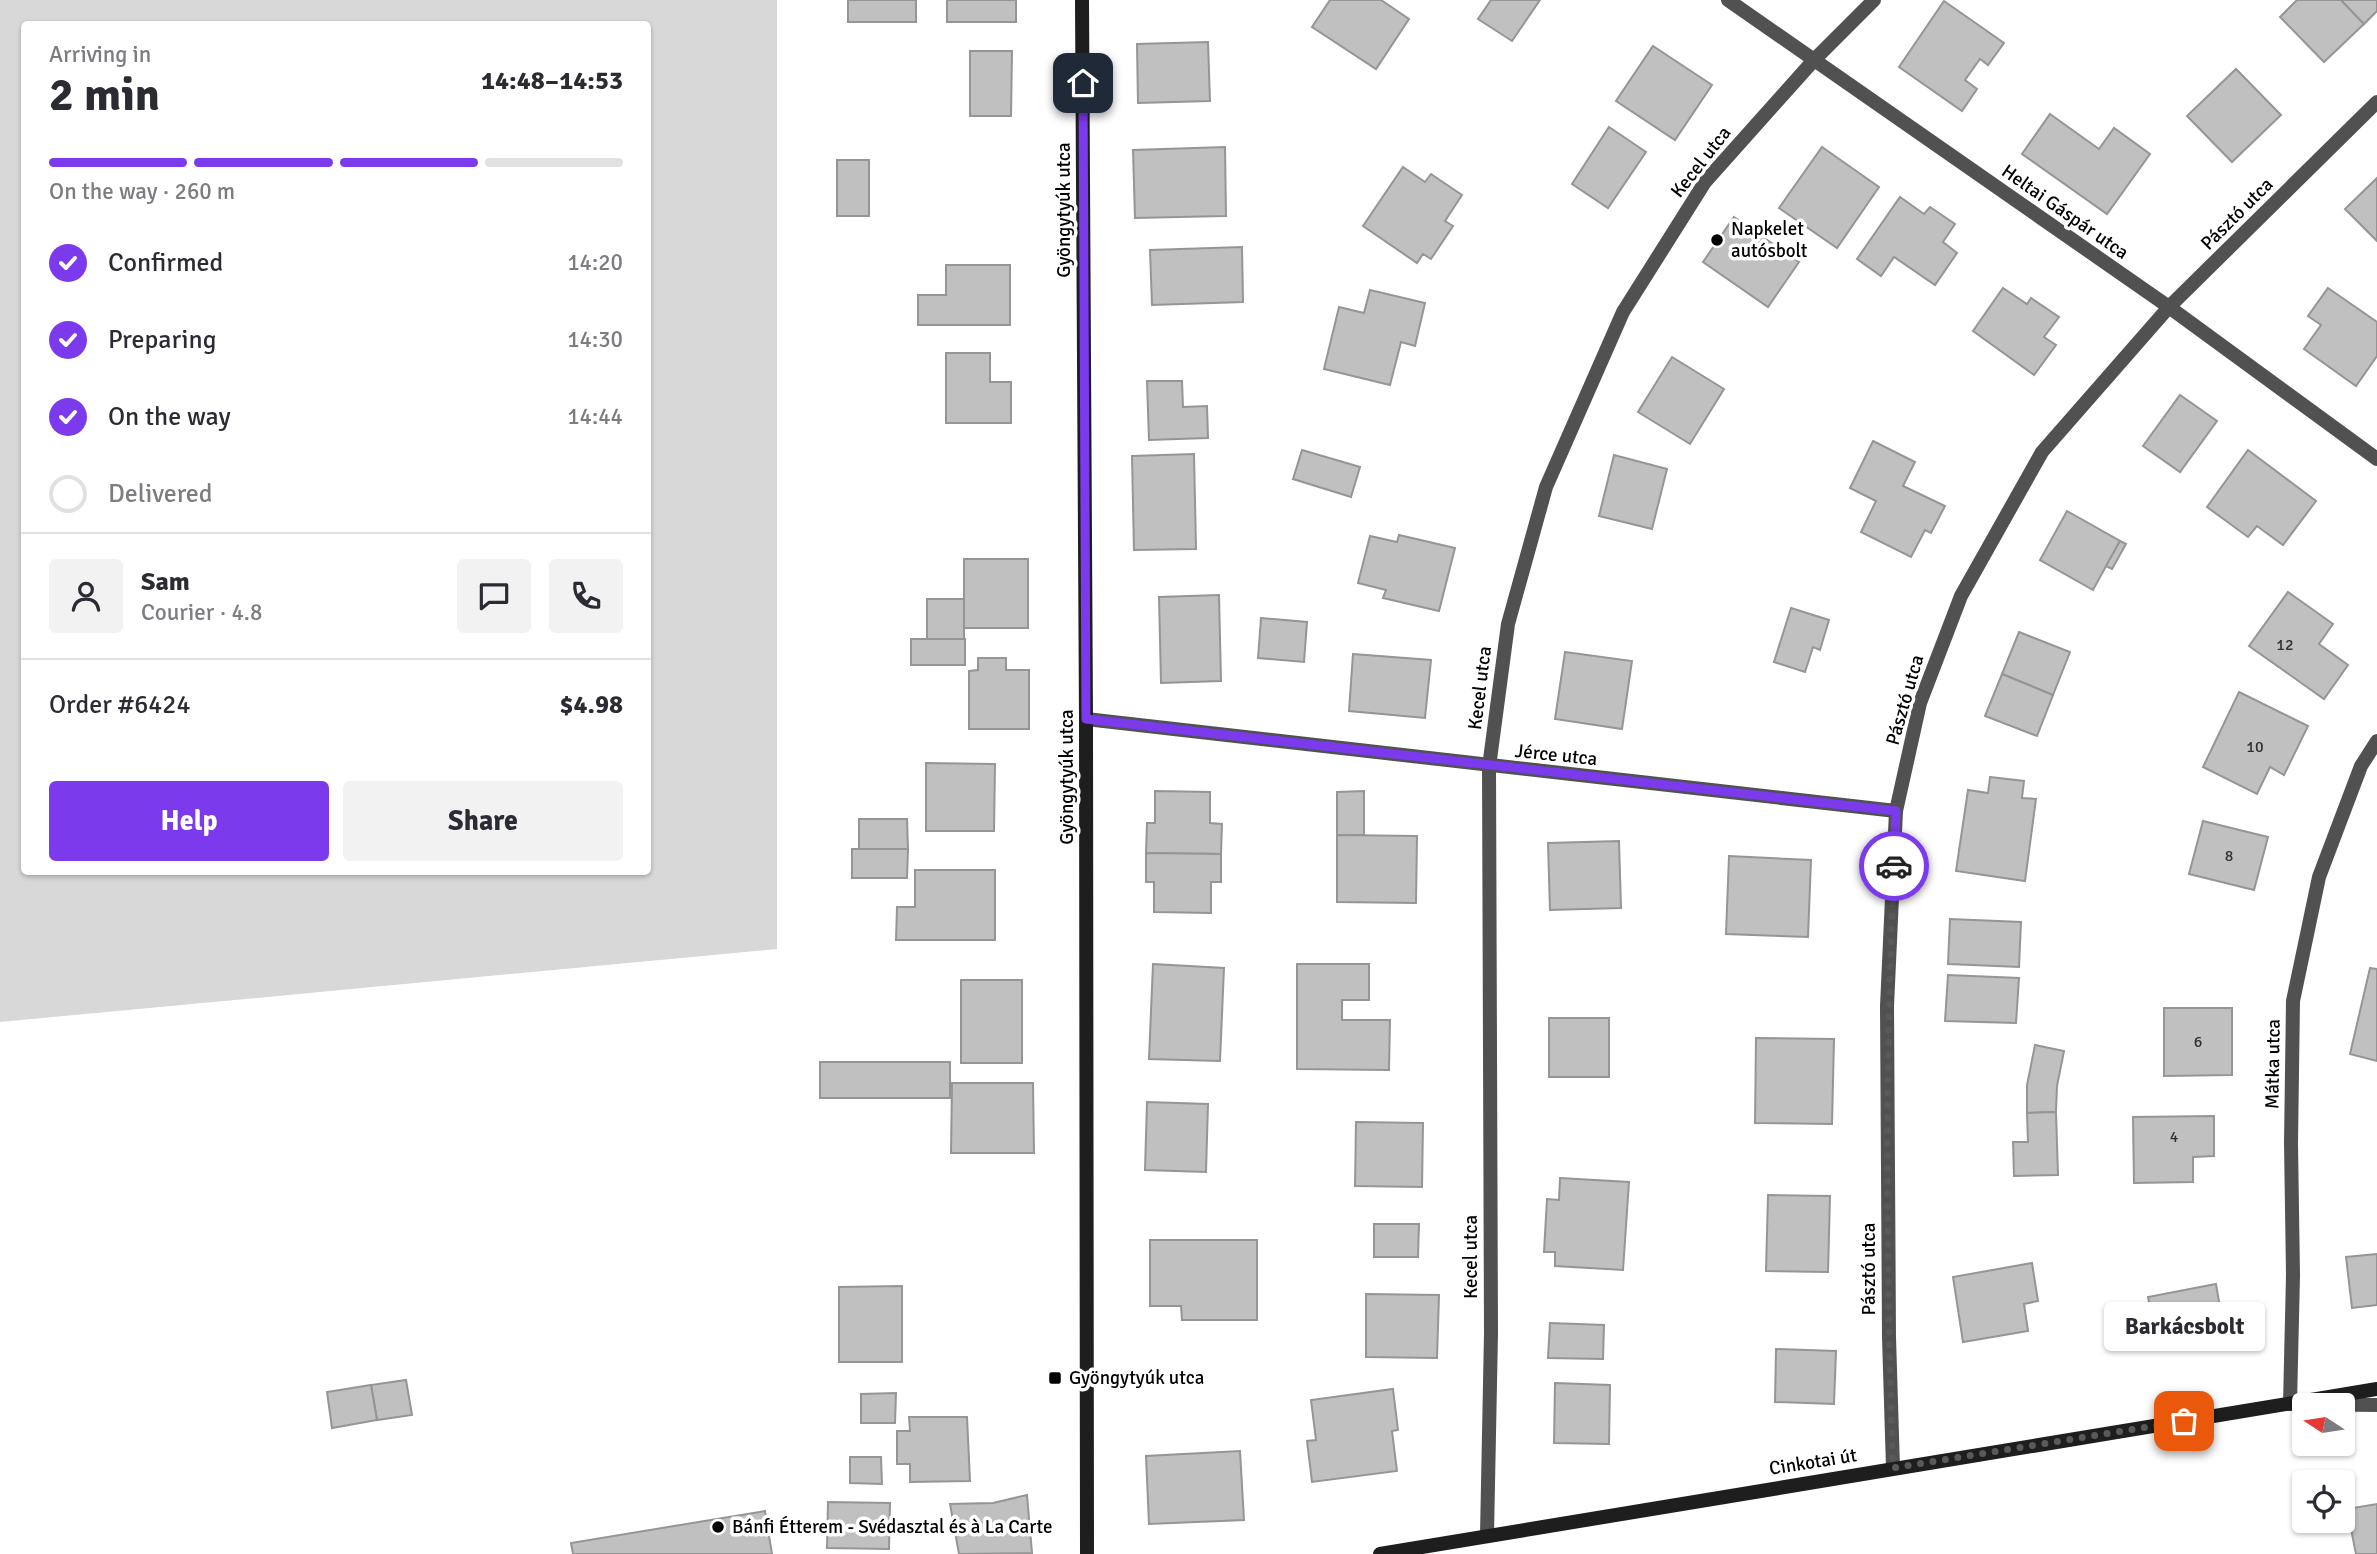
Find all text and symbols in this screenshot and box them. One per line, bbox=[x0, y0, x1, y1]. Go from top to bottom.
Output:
text: Arriving in bbox=[49, 40, 151, 69]
pin bbox=[1053, 53, 1113, 113]
icon: home bbox=[1064, 64, 1102, 102]
text: 14:48–14:53 bbox=[481, 65, 623, 97]
text: 2 min bbox=[49, 67, 160, 123]
street label: Kecel utca bbox=[1666, 121, 1736, 203]
street label: Gyöngytyúk utca bbox=[1052, 142, 1076, 278]
street label: Heltai Gáspár utca bbox=[1997, 159, 2133, 265]
street label: Pásztó utca bbox=[2196, 173, 2278, 255]
text: On the way · 260 m bbox=[49, 177, 235, 206]
place label: Napkelet autósbolt bbox=[1731, 217, 1808, 263]
marker: Napkelet autósbolt bbox=[1709, 232, 1725, 248]
icon: check bbox=[49, 244, 87, 282]
text: Confirmed bbox=[108, 247, 223, 279]
text: 14:20 bbox=[567, 248, 623, 277]
icon: check bbox=[49, 321, 87, 359]
text: Preparing bbox=[108, 324, 216, 356]
text: 14:30 bbox=[567, 325, 623, 354]
icon: check bbox=[49, 398, 87, 436]
text: On the way bbox=[108, 401, 231, 433]
text: 14:44 bbox=[567, 402, 623, 431]
text: Delivered bbox=[108, 478, 213, 510]
button: person bbox=[49, 559, 123, 633]
button: chat bbox=[457, 559, 531, 633]
button: phone bbox=[549, 559, 623, 633]
text: Sam bbox=[141, 566, 190, 598]
text: Courier · 4.8 bbox=[141, 598, 262, 627]
house number: 12 bbox=[2276, 635, 2294, 655]
street label: Kecel utca bbox=[1463, 645, 1497, 731]
street label: Pásztó utca bbox=[1881, 652, 1929, 748]
text: Order #6424 bbox=[49, 689, 190, 721]
text: $4.98 bbox=[559, 689, 623, 721]
street label: Gyöngytyúk utca bbox=[1055, 709, 1079, 845]
house number: 10 bbox=[2246, 737, 2264, 757]
street label: Jérce utca bbox=[1514, 739, 1598, 771]
button: Help bbox=[49, 781, 329, 861]
button: Share bbox=[343, 781, 623, 861]
courier bbox=[1859, 831, 1929, 901]
house number: 8 bbox=[2225, 846, 2233, 866]
icon: car bbox=[1875, 847, 1913, 885]
street label: Mátka utca bbox=[2260, 1019, 2286, 1109]
house number: 6 bbox=[2194, 1032, 2202, 1052]
house number: 4 bbox=[2170, 1127, 2179, 1147]
street label: Kecel utca bbox=[1459, 1215, 1483, 1299]
street label: Pásztó utca bbox=[1857, 1223, 1881, 1315]
callout: Barkácsbolt bbox=[2104, 1302, 2264, 1351]
text: Barkácsbolt bbox=[2125, 1312, 2244, 1341]
place label: Gyöngytyúk utca bbox=[1069, 1366, 1204, 1390]
marker: Gyöngytyúk utca bbox=[1047, 1370, 1063, 1386]
pin bbox=[2154, 1391, 2214, 1451]
north arrow bbox=[2292, 1393, 2356, 1456]
map controls bbox=[2292, 1393, 2355, 1533]
icon: bag bbox=[2165, 1402, 2203, 1440]
street label: Cinkotai út bbox=[1767, 1443, 1859, 1481]
button: locate bbox=[2292, 1470, 2355, 1533]
place label: Bánfi Étterem - Svédasztal és à La Carte bbox=[732, 1515, 1053, 1539]
marker: Bánfi Étterem - Svédasztal és à La Carte bbox=[710, 1519, 726, 1535]

